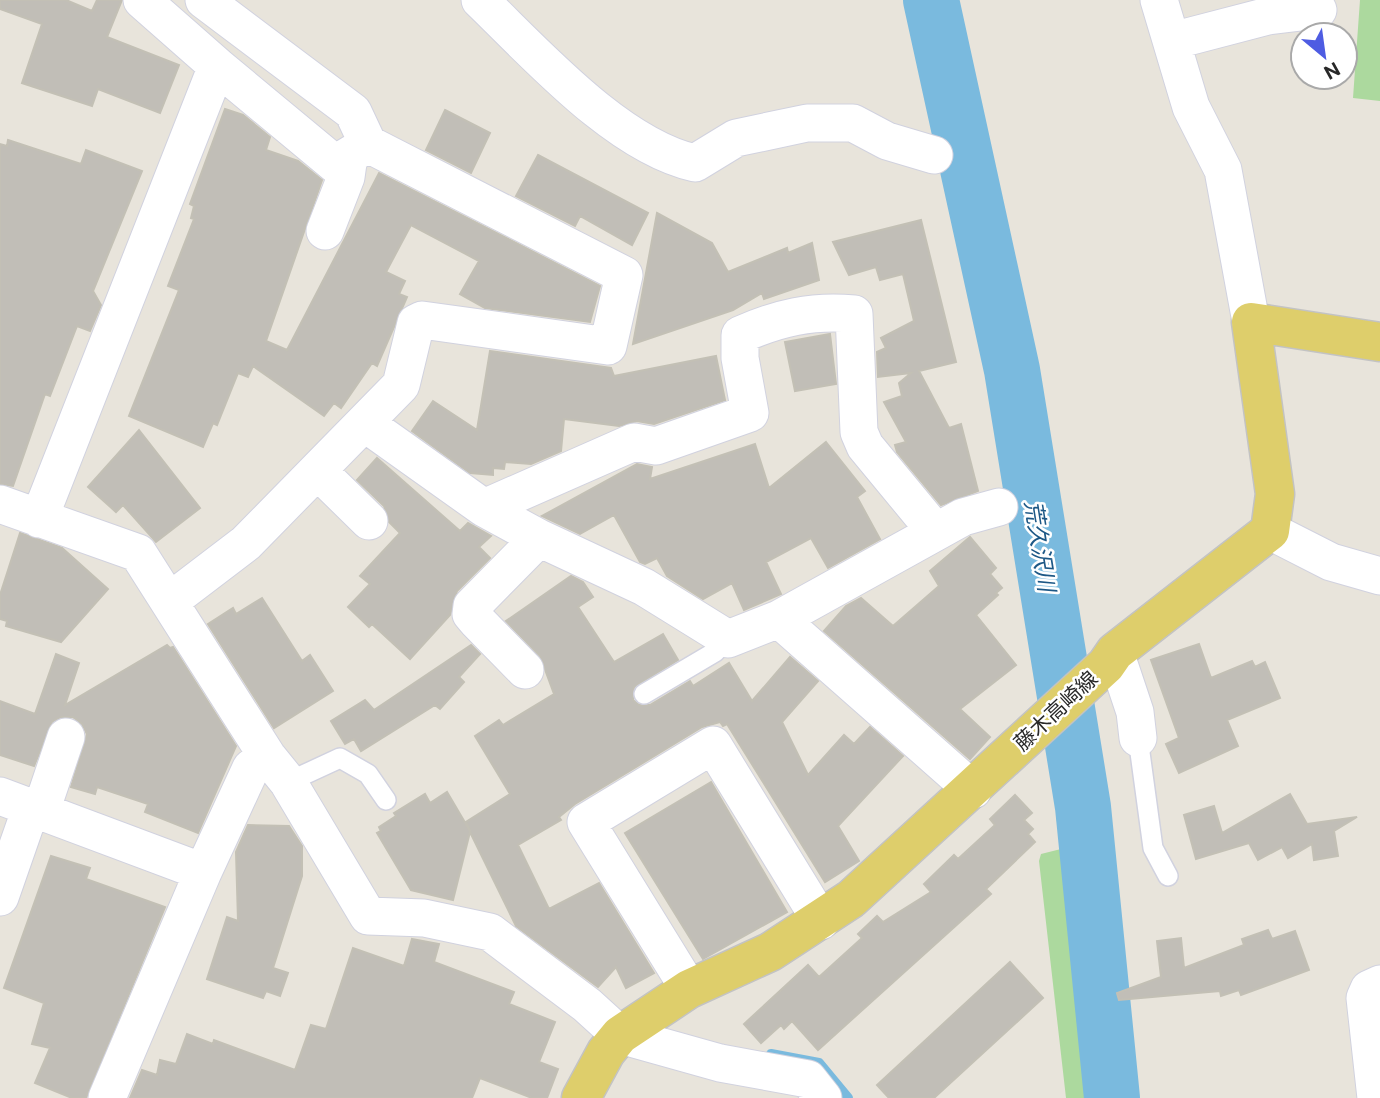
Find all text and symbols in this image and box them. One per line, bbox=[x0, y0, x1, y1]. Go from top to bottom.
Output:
north arrow bbox=[1289, 21, 1359, 91]
text: N bbox=[1320, 58, 1344, 84]
water label: 荒久沢川 bbox=[1020, 498, 1061, 596]
street label: 藤木高崎線 bbox=[1009, 666, 1103, 756]

